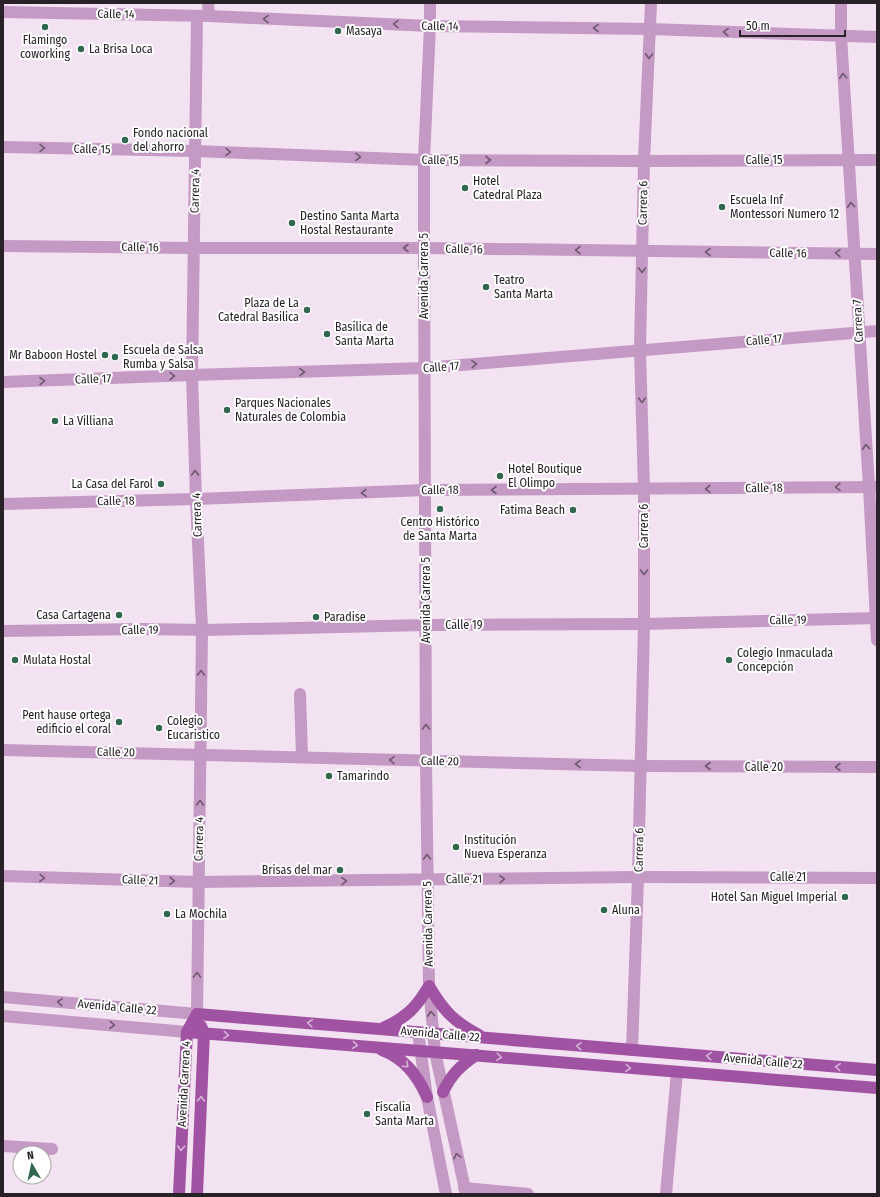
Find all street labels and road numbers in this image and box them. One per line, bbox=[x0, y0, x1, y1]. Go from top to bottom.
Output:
street label: Calle 14 bbox=[97, 7, 135, 21]
street label: Calle 14 bbox=[421, 19, 459, 33]
street label: Calle 15 bbox=[73, 142, 111, 156]
street label: Calle 15 bbox=[421, 153, 459, 167]
street label: Calle 15 bbox=[746, 153, 783, 167]
street label: Carrera 4 bbox=[188, 169, 202, 213]
street label: Carrera 6 bbox=[636, 181, 650, 225]
street label: Avenida Carrera 5 bbox=[417, 233, 431, 319]
street label: Calle 16 bbox=[121, 240, 159, 254]
street label: Calle 16 bbox=[445, 242, 483, 256]
street label: Calle 16 bbox=[769, 246, 807, 260]
street label: Carrera 7 bbox=[850, 299, 866, 343]
street label: Calle 17 bbox=[745, 331, 783, 349]
street label: Calle 17 bbox=[422, 359, 460, 375]
street label: Calle 17 bbox=[75, 371, 112, 387]
street label: Calle 18 bbox=[745, 481, 783, 495]
street label: Calle 18 bbox=[421, 483, 459, 497]
street label: Carrera 4 bbox=[189, 493, 205, 537]
street label: Calle 18 bbox=[97, 494, 135, 508]
street label: Carrera 6 bbox=[637, 504, 651, 548]
street label: Avenida Carrera 5 bbox=[419, 557, 433, 643]
street label: Calle 19 bbox=[769, 613, 807, 627]
street label: Calle 19 bbox=[445, 618, 483, 632]
street label: Calle 19 bbox=[121, 623, 159, 637]
street label: Calle 20 bbox=[97, 745, 135, 759]
street label: Calle 20 bbox=[421, 754, 459, 768]
street label: Calle 20 bbox=[745, 760, 783, 774]
street label: Carrera 4 bbox=[192, 817, 206, 861]
street label: Carrera 6 bbox=[632, 828, 646, 872]
street label: Calle 21 bbox=[770, 870, 806, 884]
street label: Calle 21 bbox=[122, 872, 158, 888]
street label: Calle 21 bbox=[446, 872, 482, 886]
street label: Avenida Carrera 5 bbox=[420, 880, 436, 967]
street label: Avenida Calle 22 bbox=[77, 997, 157, 1017]
street label: Avenida Calle 22 bbox=[400, 1024, 480, 1044]
street label: Avenida Carrera 4 bbox=[175, 1040, 193, 1127]
street label: Avenida Calle 22 bbox=[723, 1051, 803, 1071]

